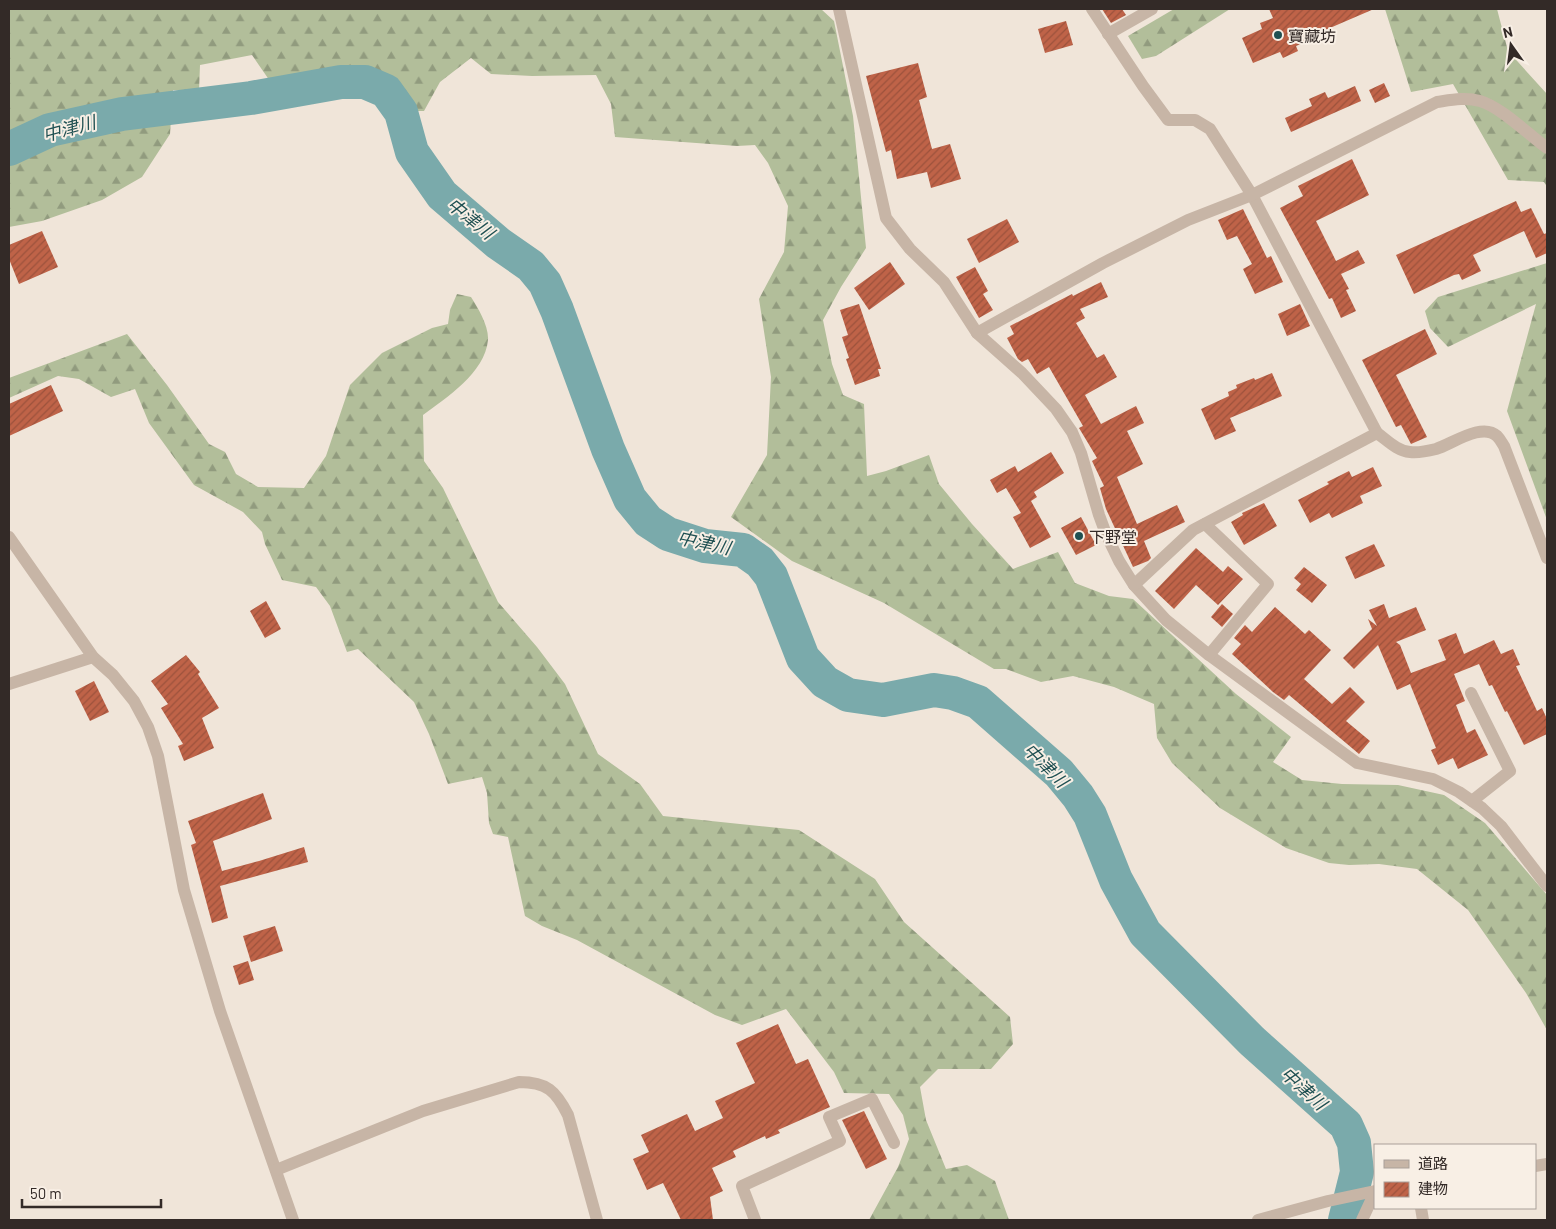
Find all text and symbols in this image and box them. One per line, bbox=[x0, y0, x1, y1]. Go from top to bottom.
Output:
north arrow bbox=[1486, 20, 1536, 70]
text: N bbox=[1501, 23, 1514, 41]
place label: 寶藏坊 bbox=[1288, 26, 1336, 45]
marker: 寶藏坊 bbox=[1272, 29, 1284, 41]
water label: 中津川 bbox=[40, 110, 100, 146]
water label: 中津川 bbox=[443, 192, 500, 245]
water label: 中津川 bbox=[675, 526, 735, 559]
place label: 下野堂 bbox=[1089, 527, 1137, 546]
marker: 下野堂 bbox=[1073, 530, 1085, 542]
water label: 中津川 bbox=[1019, 738, 1074, 793]
water label: 中津川 bbox=[1277, 1062, 1333, 1116]
legend bbox=[1374, 1144, 1536, 1209]
text: 道路 bbox=[1418, 1154, 1448, 1172]
scale bar bbox=[22, 1176, 161, 1208]
text: 建物 bbox=[1418, 1179, 1448, 1197]
text: 50 m bbox=[30, 1184, 62, 1202]

